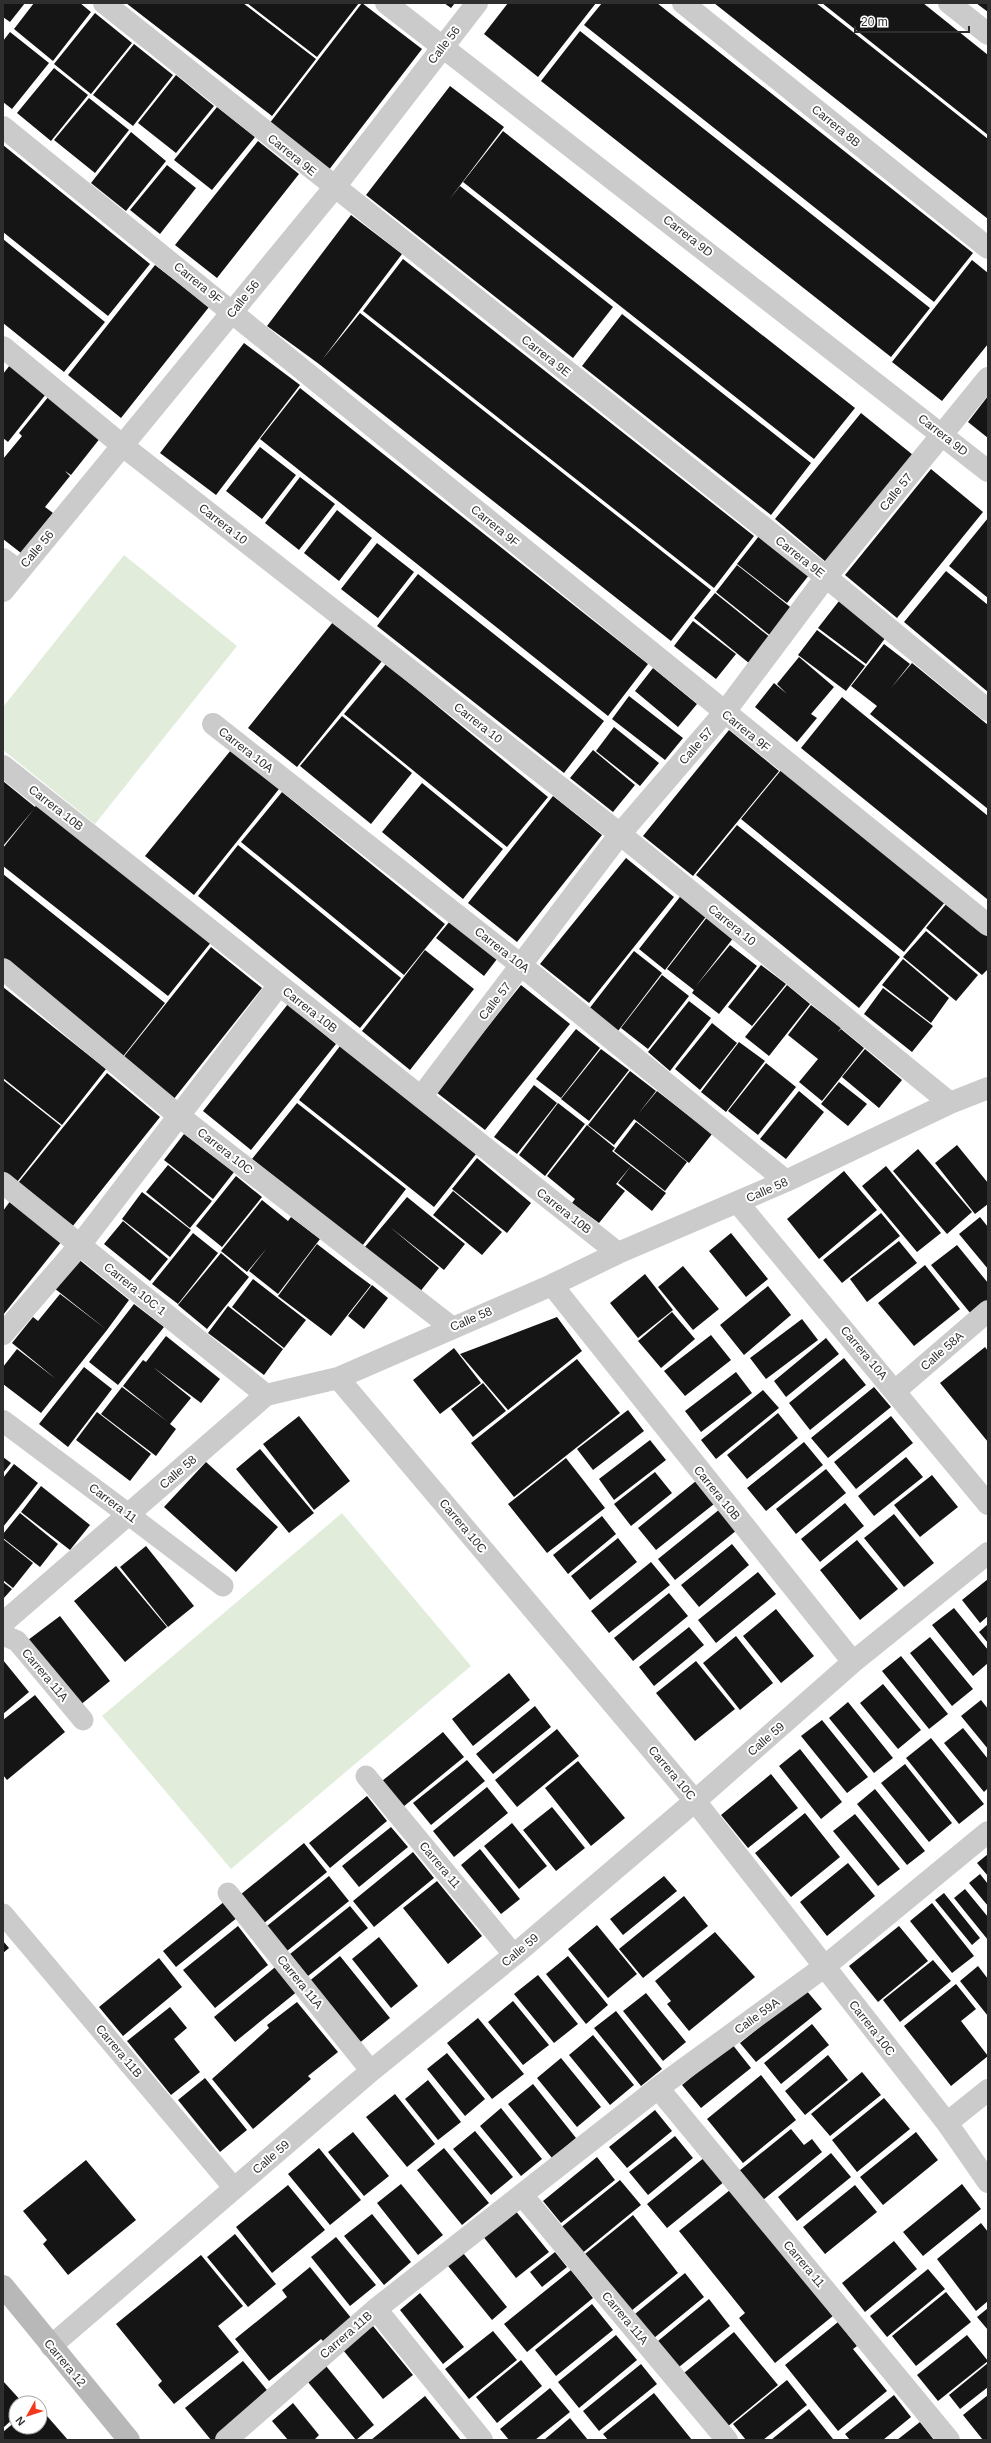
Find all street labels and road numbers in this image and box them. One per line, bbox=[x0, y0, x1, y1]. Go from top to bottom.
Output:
street label: Calle 56 bbox=[425, 23, 463, 67]
street label: Carrera 8B bbox=[809, 102, 863, 150]
street label: Carrera 9E bbox=[265, 131, 319, 179]
street label: Carrera 9D bbox=[660, 212, 716, 260]
street label: Carrera 9F bbox=[171, 259, 225, 307]
street label: Calle 56 bbox=[224, 277, 262, 321]
street label: Carrera 9E bbox=[519, 332, 573, 380]
street label: Carrera 9D bbox=[915, 411, 971, 459]
street label: Calle 57 bbox=[877, 470, 915, 514]
street label: Carrera 10 bbox=[196, 501, 250, 547]
street label: Carrera 9F bbox=[468, 502, 522, 550]
street label: Calle 56 bbox=[17, 527, 57, 570]
street label: Carrera 9E bbox=[773, 533, 827, 581]
street label: Carrera 10 bbox=[451, 700, 505, 746]
street label: Carrera 9F bbox=[719, 707, 773, 755]
street label: Carrera 10A bbox=[216, 724, 276, 776]
street label: Calle 57 bbox=[676, 725, 716, 767]
street label: Carrera 10B bbox=[26, 782, 86, 834]
street label: Carrera 10 bbox=[705, 902, 759, 949]
street label: Carrera 10A bbox=[472, 924, 532, 976]
street label: Calle 57 bbox=[476, 979, 514, 1023]
street label: Carrera 10B bbox=[280, 984, 340, 1036]
street label: Carrera 10C bbox=[195, 1125, 256, 1177]
street label: Calle 58 bbox=[744, 1175, 790, 1205]
street label: Carrera 10B bbox=[534, 1185, 594, 1237]
street label: Carrera 10C 1 bbox=[101, 1260, 169, 1319]
street label: Calle 58 bbox=[448, 1304, 494, 1334]
street label: Carrera 10A bbox=[838, 1323, 890, 1383]
street label: Calle 58A bbox=[918, 1329, 966, 1373]
street label: Calle 58 bbox=[157, 1452, 199, 1492]
street label: Carrera 10B bbox=[691, 1463, 743, 1523]
street label: Carrera 11 bbox=[86, 1480, 140, 1526]
street label: Carrera 10C bbox=[436, 1496, 490, 1556]
street label: Carrera 11A bbox=[19, 1646, 71, 1704]
street label: Calle 59 bbox=[745, 1719, 787, 1759]
street label: Carrera 10C bbox=[645, 1743, 699, 1803]
street label: Carrera 11 bbox=[416, 1839, 464, 1891]
street label: Calle 59 bbox=[499, 1930, 542, 1970]
street label: Carrera 11A bbox=[274, 1953, 326, 2011]
street label: Calle 59A bbox=[732, 1995, 782, 2037]
street label: Carrera 10C bbox=[846, 1998, 898, 2059]
street label: Carrera 11B bbox=[93, 2022, 145, 2080]
street label: Calle 59 bbox=[250, 2137, 292, 2177]
street label: Carrera 11 bbox=[780, 2238, 828, 2290]
street label: Carrera 11A bbox=[599, 2289, 651, 2347]
street label: Carrera 11B bbox=[317, 2309, 375, 2361]
street label: Carrera 12 bbox=[41, 2337, 89, 2390]

